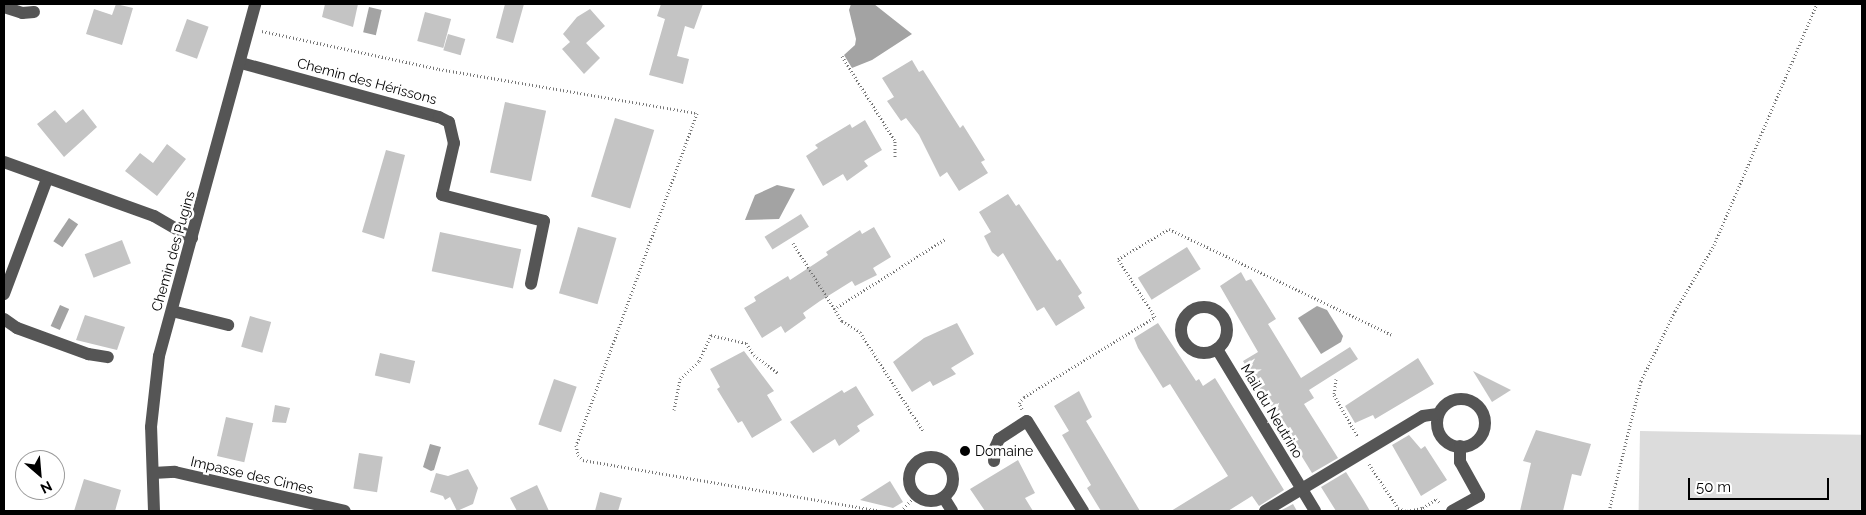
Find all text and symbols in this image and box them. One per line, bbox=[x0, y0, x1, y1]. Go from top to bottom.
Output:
street label: Chemin des Hérissons bbox=[295, 54, 439, 108]
street label: Chemin des Pugins bbox=[148, 189, 198, 313]
street label: Mail du Neutrino bbox=[1237, 361, 1307, 461]
place label: Domaine bbox=[975, 443, 1033, 459]
marker: Domaine bbox=[959, 445, 971, 457]
north arrow bbox=[15, 450, 65, 500]
street label: Impasse des Cimes bbox=[189, 453, 315, 497]
scale bar bbox=[1691, 468, 1832, 500]
text: N bbox=[38, 478, 55, 497]
text: 50 m bbox=[1696, 478, 1731, 496]

